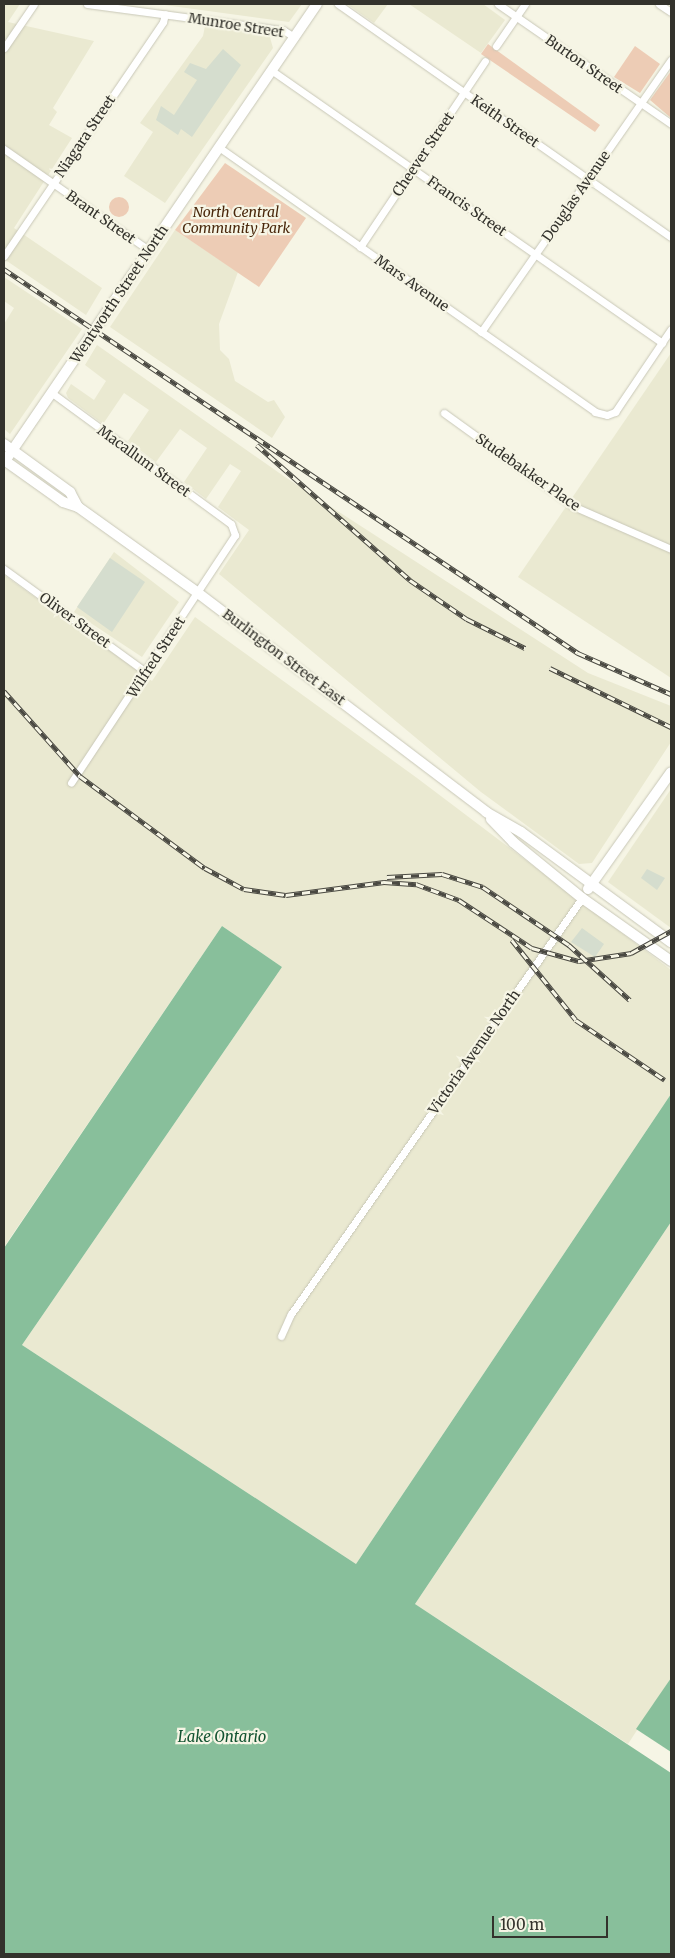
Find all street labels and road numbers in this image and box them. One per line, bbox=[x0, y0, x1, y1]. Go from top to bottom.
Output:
street label: Munroe Street bbox=[187, 9, 285, 41]
street label: Burton Street bbox=[542, 31, 626, 97]
street label: Keith Street bbox=[468, 91, 542, 151]
street label: Niagara Street bbox=[51, 92, 119, 180]
street label: Cheever Street bbox=[389, 109, 457, 199]
street label: Douglas Avenue bbox=[538, 147, 614, 245]
street label: Francis Street bbox=[424, 172, 510, 240]
street label: Brant Street bbox=[63, 187, 139, 247]
street label: Wentworth Street North bbox=[67, 222, 171, 366]
street label: Mars Avenue bbox=[372, 251, 452, 315]
street label: Macallum Street bbox=[94, 422, 194, 500]
street label: Studebakker Place bbox=[473, 430, 583, 514]
street label: Oliver Street bbox=[36, 589, 114, 651]
street label: Burlington Street East bbox=[219, 605, 349, 709]
street label: Wilfred Street bbox=[124, 613, 188, 701]
street label: Victoria Avenue North bbox=[425, 987, 523, 1117]

